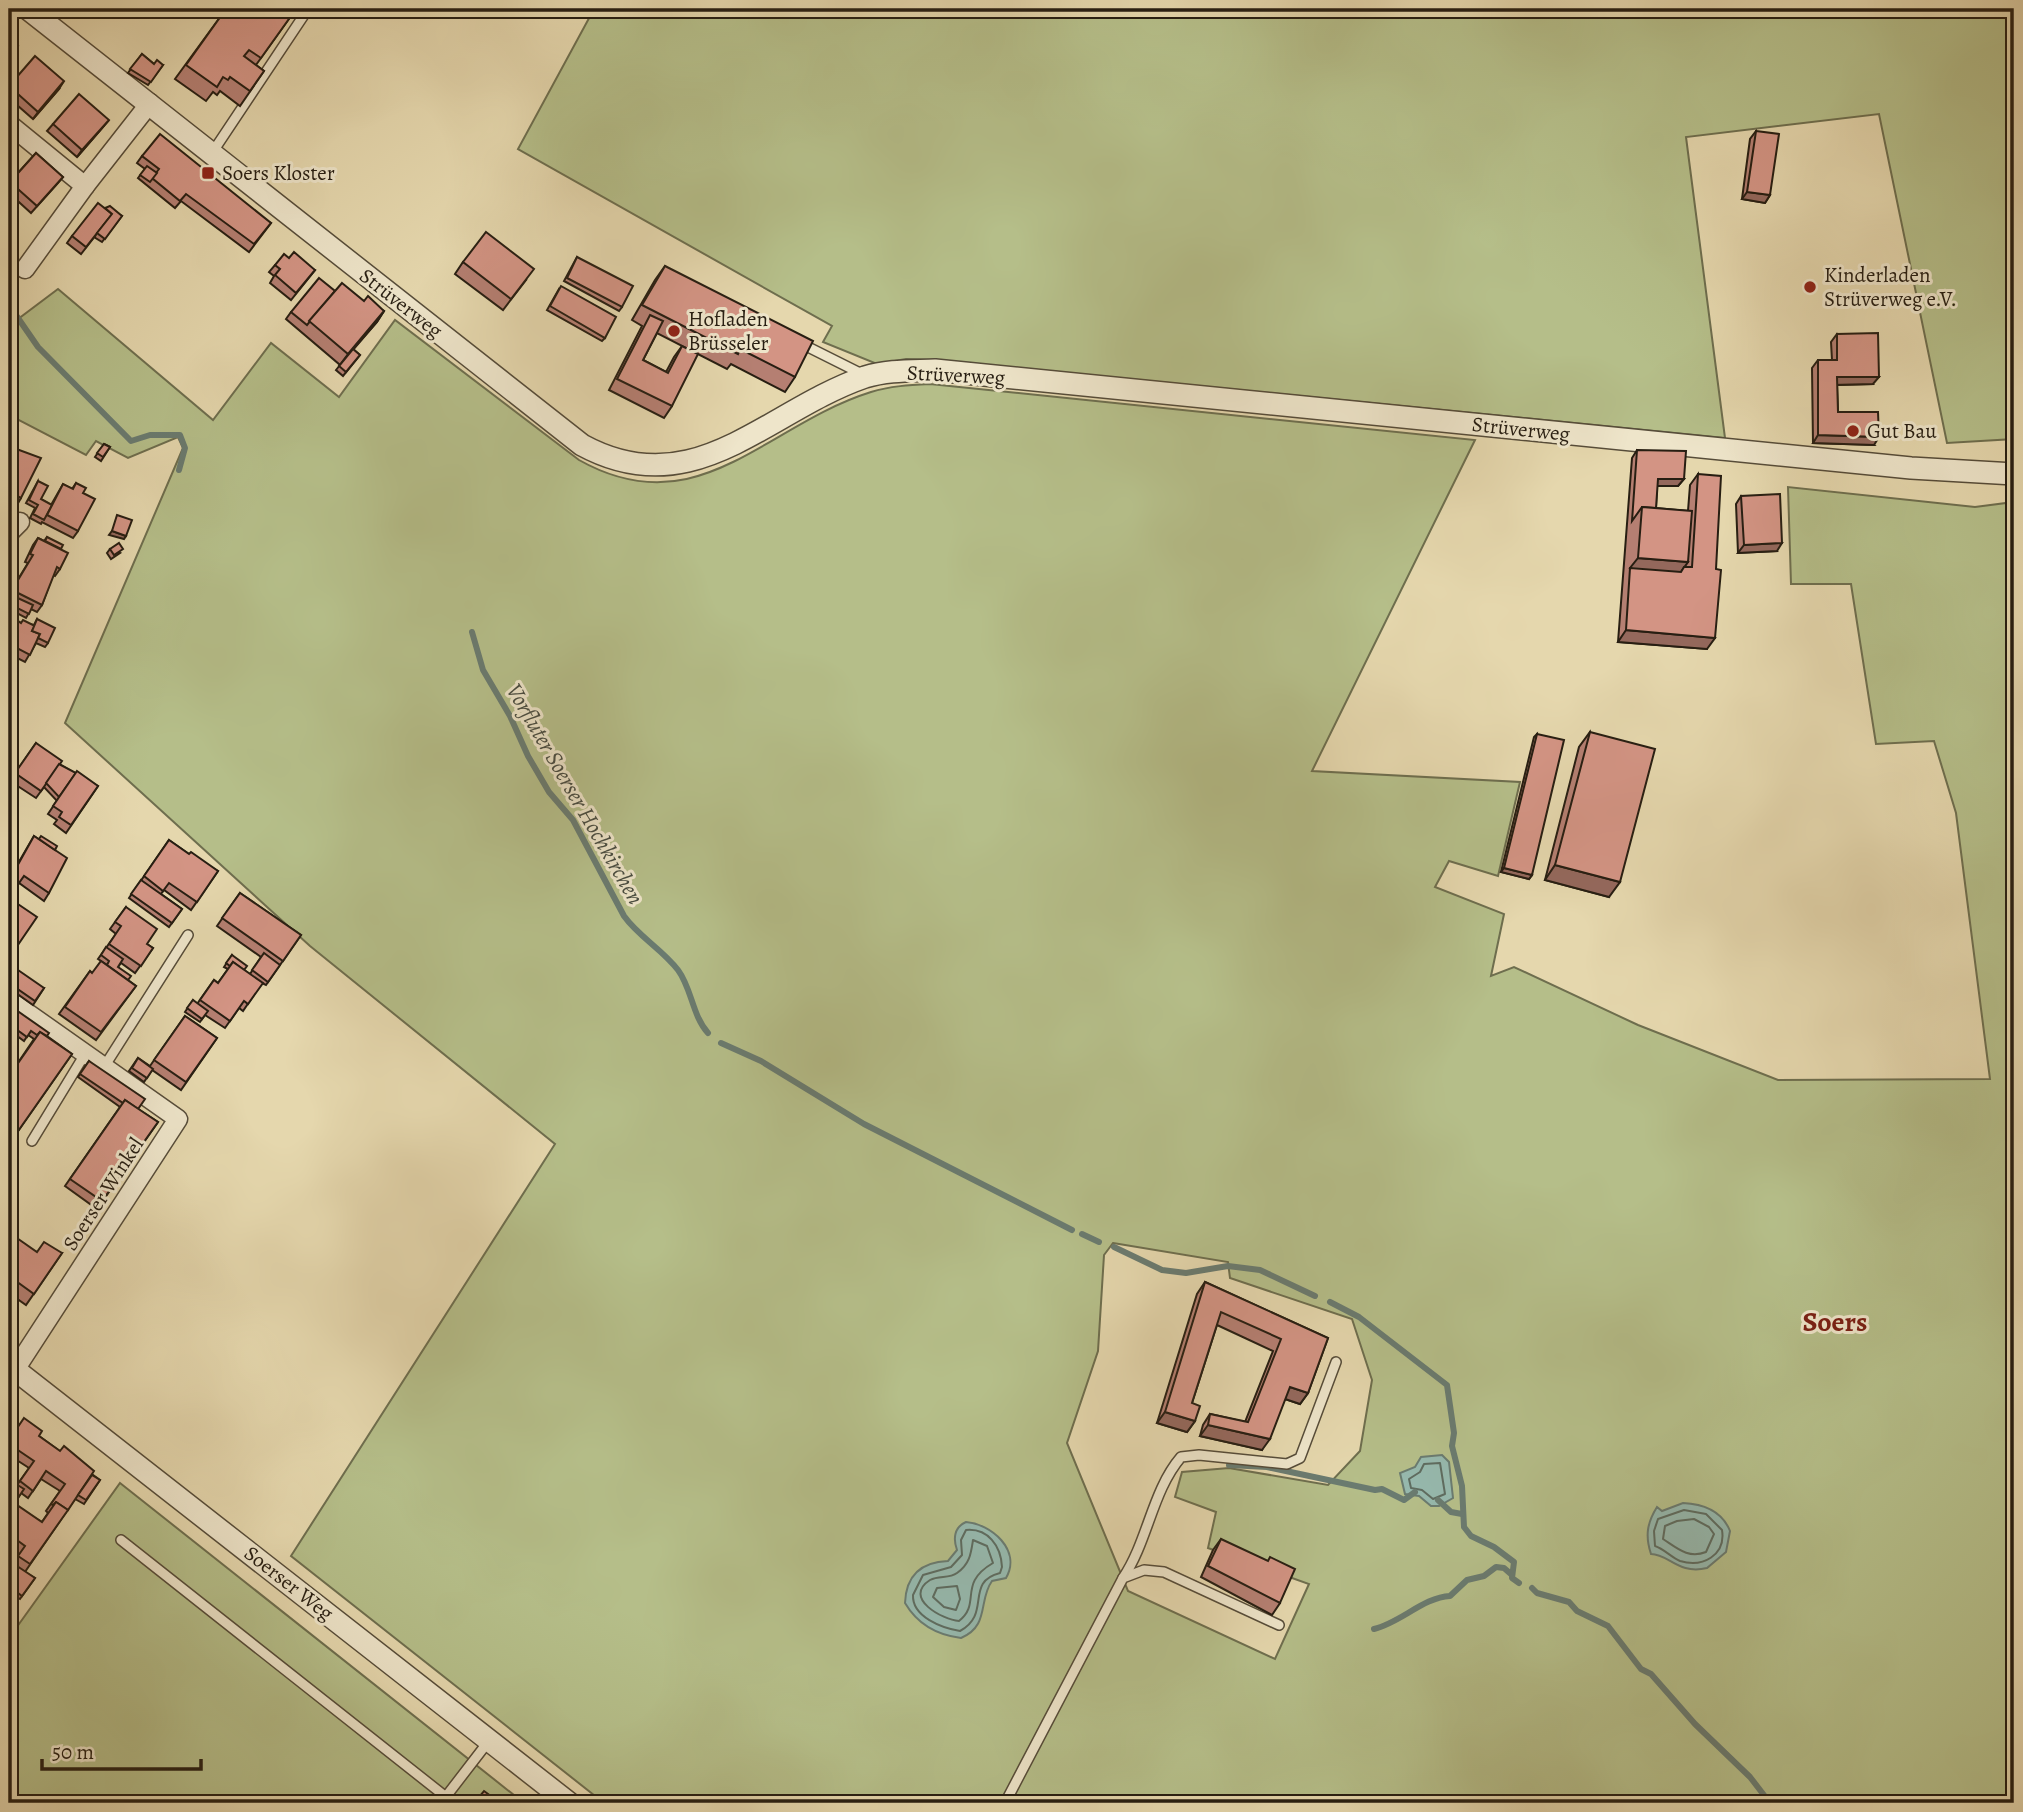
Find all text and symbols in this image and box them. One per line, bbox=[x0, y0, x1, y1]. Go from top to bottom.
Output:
place label: Soers Kloster bbox=[222, 159, 335, 187]
marker: Soers Kloster bbox=[200, 165, 216, 181]
place label: Kinderladen Strüverweg e.V. bbox=[1824, 261, 1957, 313]
street label: Strüverweg bbox=[354, 262, 449, 345]
marker: Kinderladen Strüverweg e.V. bbox=[1802, 279, 1818, 295]
place label: Hofladen Brüsseler bbox=[688, 305, 769, 357]
marker: Hofladen Brüsseler bbox=[666, 323, 682, 339]
street label: Strüverweg bbox=[906, 358, 1006, 392]
street label: Strüverweg bbox=[1471, 410, 1572, 448]
place label: Gut Bau bbox=[1867, 417, 1937, 445]
marker: Gut Bau bbox=[1845, 423, 1861, 439]
water label: Vorfluter Soerser Hochkirchen bbox=[499, 678, 651, 910]
street label: Soerser Winkel bbox=[56, 1132, 150, 1256]
district label: Soers bbox=[1803, 1303, 1867, 1341]
street label: Soerser Weg bbox=[238, 1539, 340, 1627]
scale bar bbox=[42, 1728, 201, 1772]
text: 50 m bbox=[52, 1738, 94, 1766]

